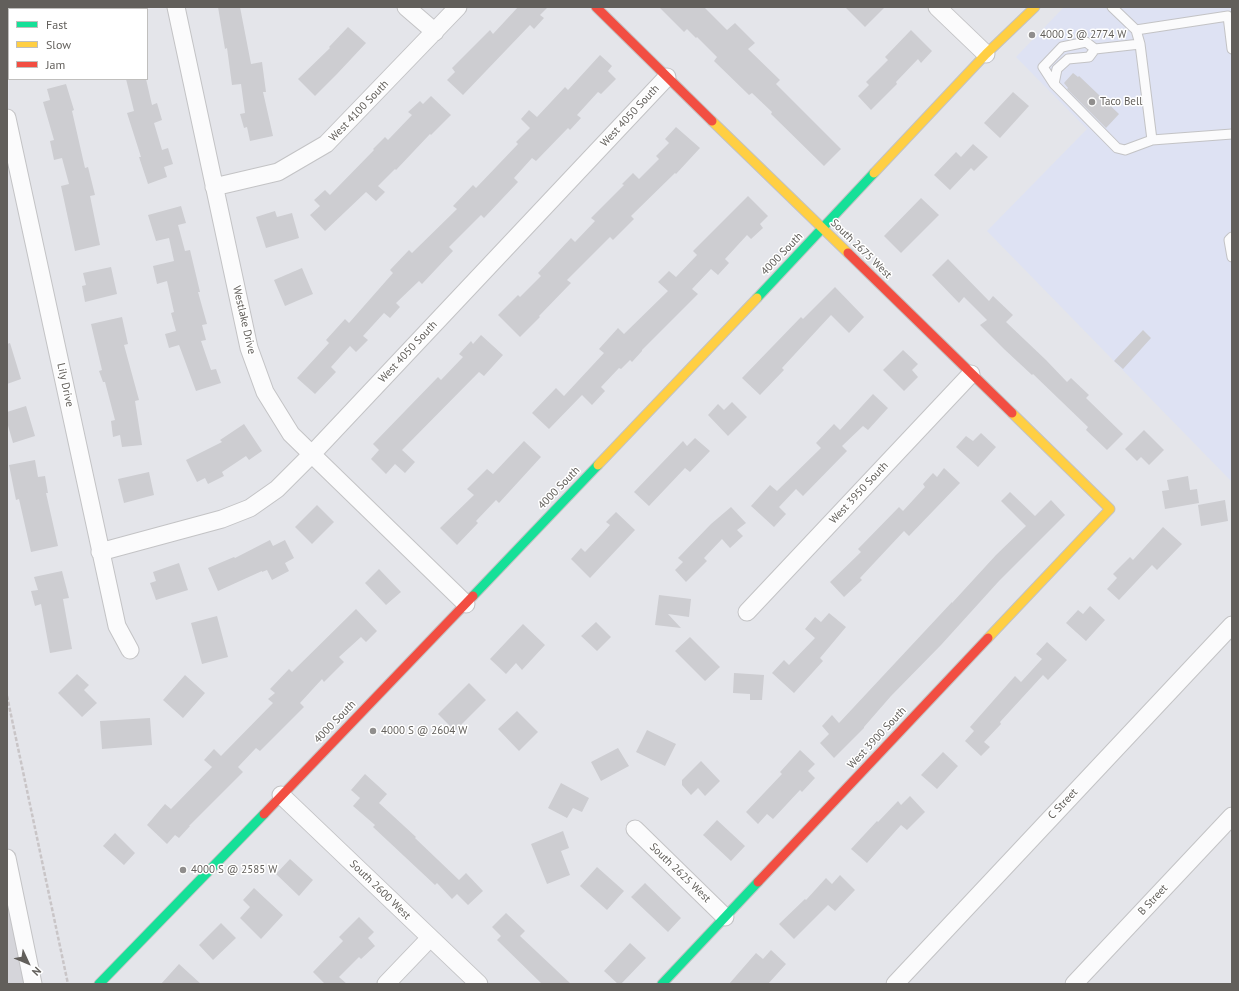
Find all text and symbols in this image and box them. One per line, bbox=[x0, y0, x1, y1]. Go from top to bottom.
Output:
legend bbox=[8, 8, 148, 80]
text: Fast bbox=[46, 17, 67, 32]
place label: 4000 S @ 2774 W bbox=[1040, 28, 1126, 42]
marker: 4000 S @ 2774 W bbox=[1027, 30, 1037, 40]
text: Slow bbox=[46, 37, 71, 52]
text: Jam bbox=[46, 57, 65, 72]
street label: West 4100 South bbox=[327, 78, 391, 144]
street label: West 4050 South bbox=[598, 82, 662, 150]
place label: Taco Bell bbox=[1100, 95, 1142, 109]
marker: Taco Bell bbox=[1087, 97, 1097, 107]
street label: South 2675 West bbox=[828, 217, 894, 281]
street label: 4000 South bbox=[758, 230, 806, 278]
street label: Westlake Drive bbox=[230, 285, 258, 355]
street label: West 4050 South bbox=[376, 318, 440, 386]
street label: Lily Drive bbox=[54, 362, 76, 408]
street label: West 3950 South bbox=[827, 459, 891, 527]
street label: 4000 South bbox=[535, 464, 583, 512]
street label: 4000 South bbox=[311, 698, 359, 746]
street label: West 3900 South bbox=[845, 704, 909, 772]
place label: 4000 S @ 2604 W bbox=[381, 724, 467, 738]
marker: 4000 S @ 2604 W bbox=[368, 726, 378, 736]
street label: C Street bbox=[1045, 786, 1081, 822]
street label: South 2625 West bbox=[647, 841, 713, 905]
street label: South 2600 West bbox=[347, 858, 413, 922]
place label: 4000 S @ 2585 W bbox=[191, 863, 277, 877]
marker: 4000 S @ 2585 W bbox=[178, 865, 188, 875]
street label: B Street bbox=[1135, 882, 1171, 918]
north arrow bbox=[8, 943, 48, 983]
text: N bbox=[29, 964, 44, 979]

